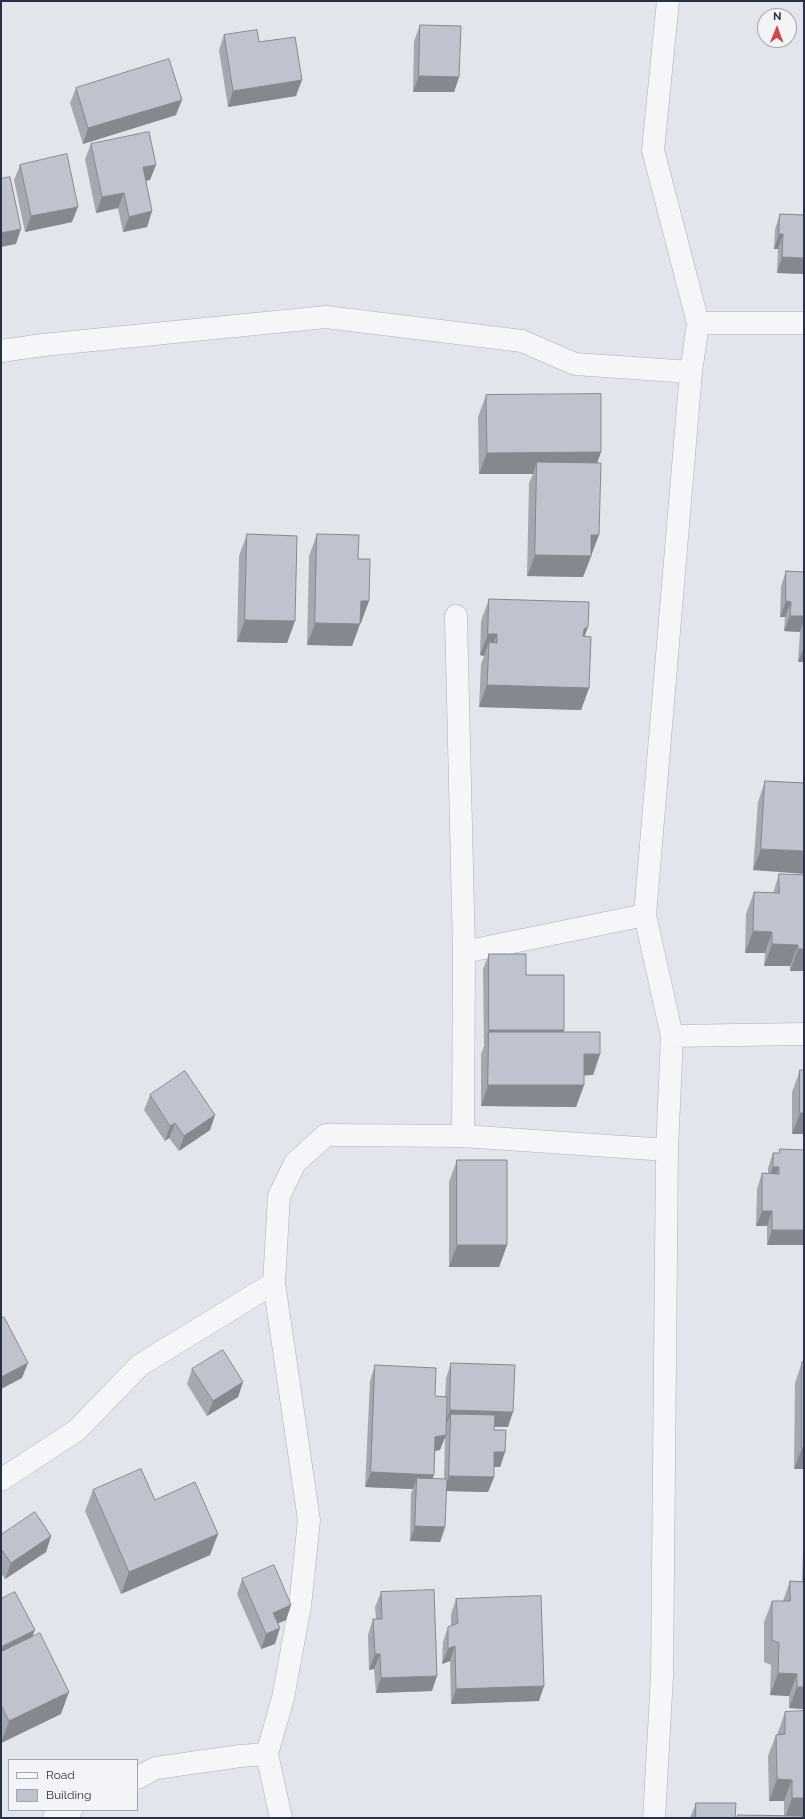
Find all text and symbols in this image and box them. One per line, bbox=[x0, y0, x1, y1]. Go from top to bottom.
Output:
north arrow bbox=[757, 8, 797, 48]
text: N bbox=[773, 10, 782, 23]
legend bbox=[8, 1759, 138, 1811]
text: Road bbox=[46, 1768, 75, 1782]
text: Building bbox=[46, 1788, 92, 1802]

